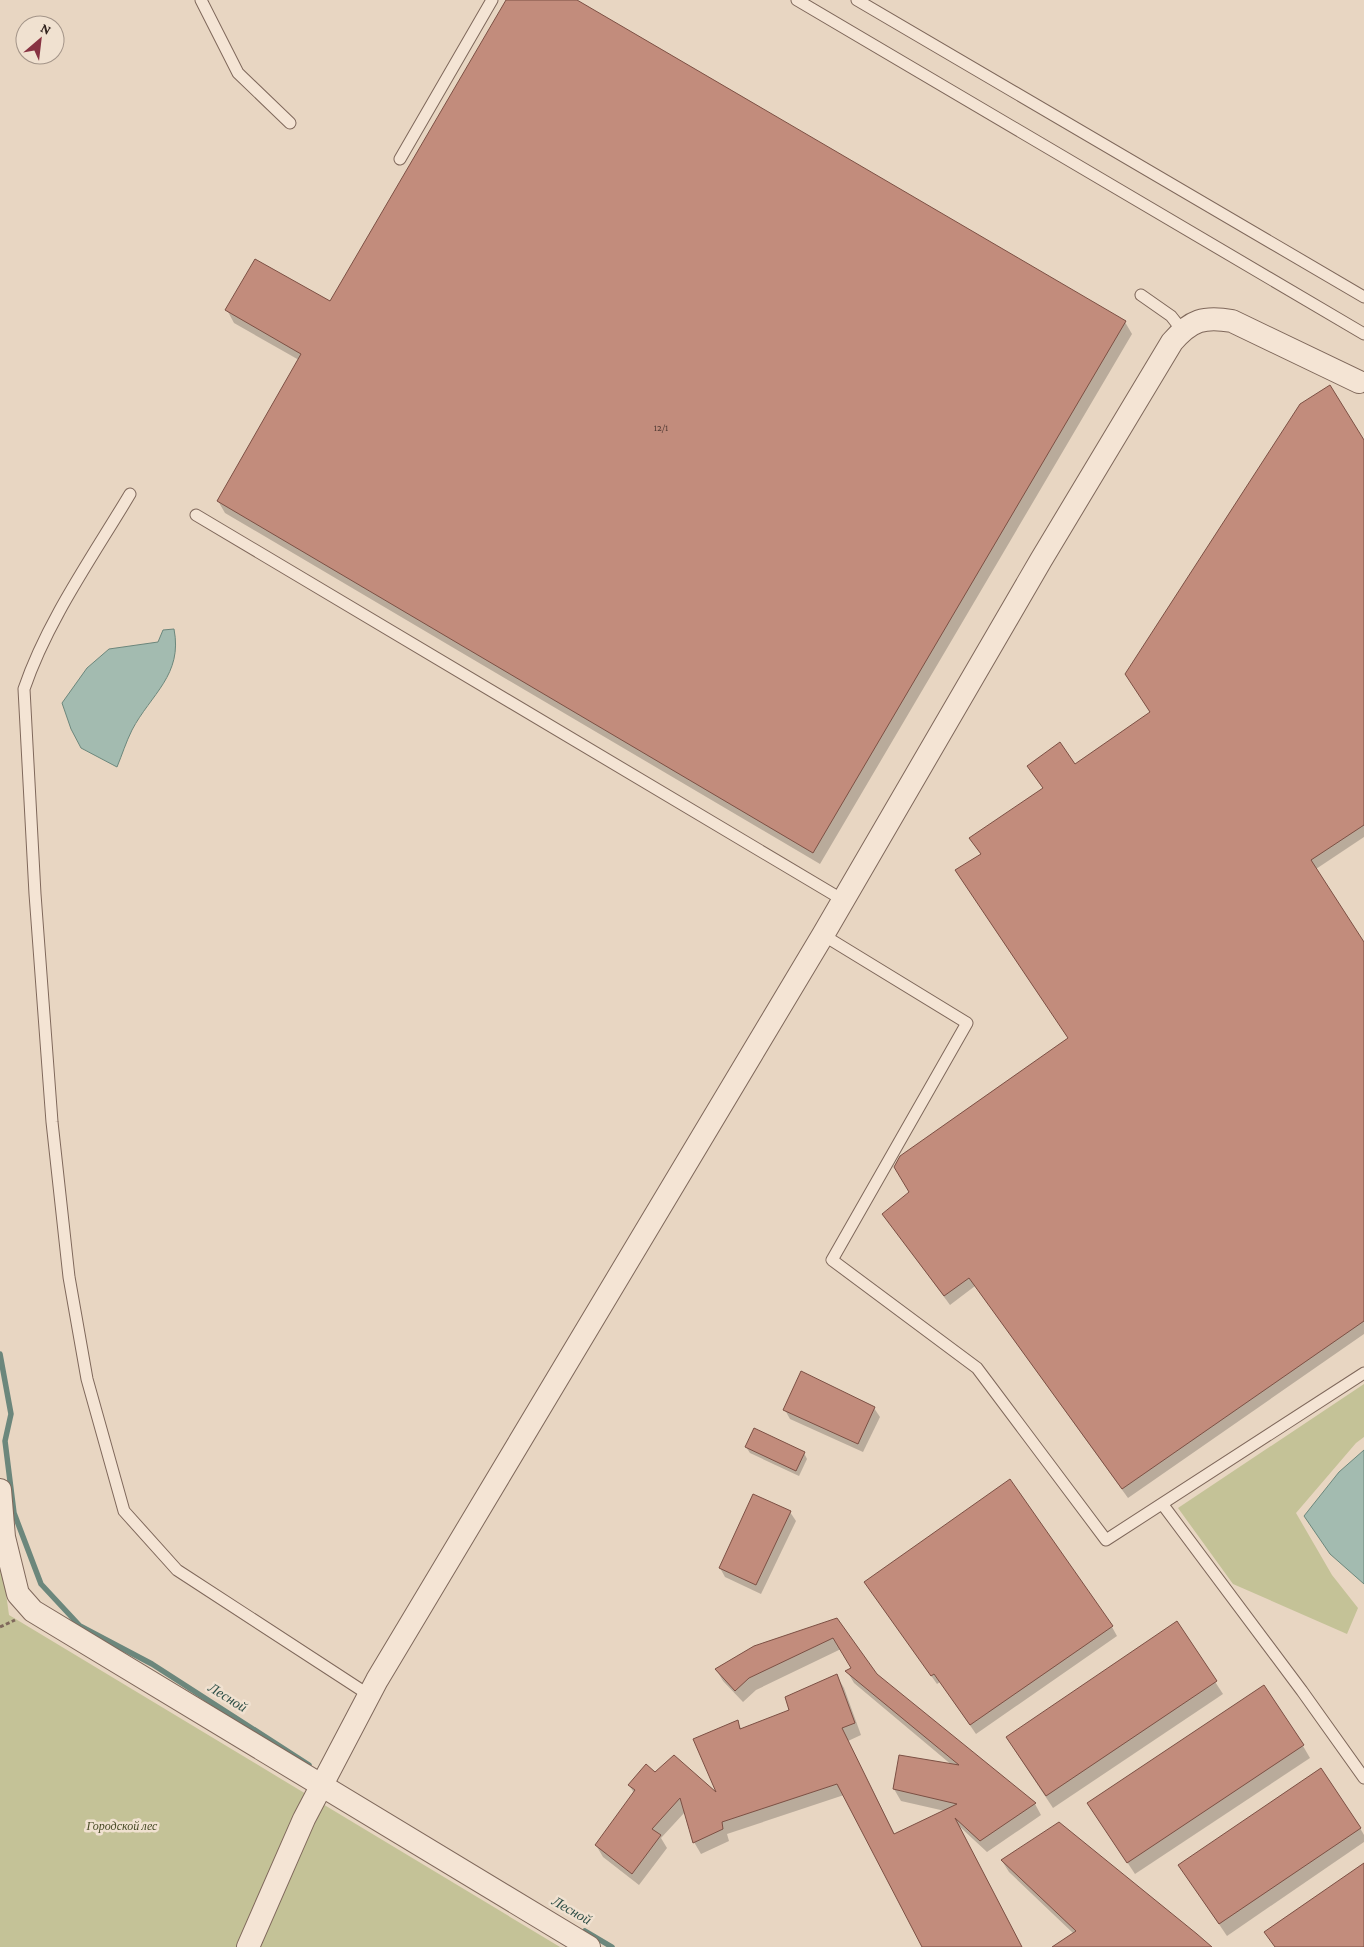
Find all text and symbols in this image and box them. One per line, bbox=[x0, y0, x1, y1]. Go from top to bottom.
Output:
north arrow bbox=[15, 15, 65, 65]
text: N bbox=[38, 19, 54, 38]
house number: 12/1 bbox=[654, 422, 668, 433]
water label: Лесной bbox=[205, 1678, 250, 1715]
park label: Городской лес bbox=[86, 1819, 158, 1833]
water label: Лесной bbox=[549, 1892, 594, 1928]

